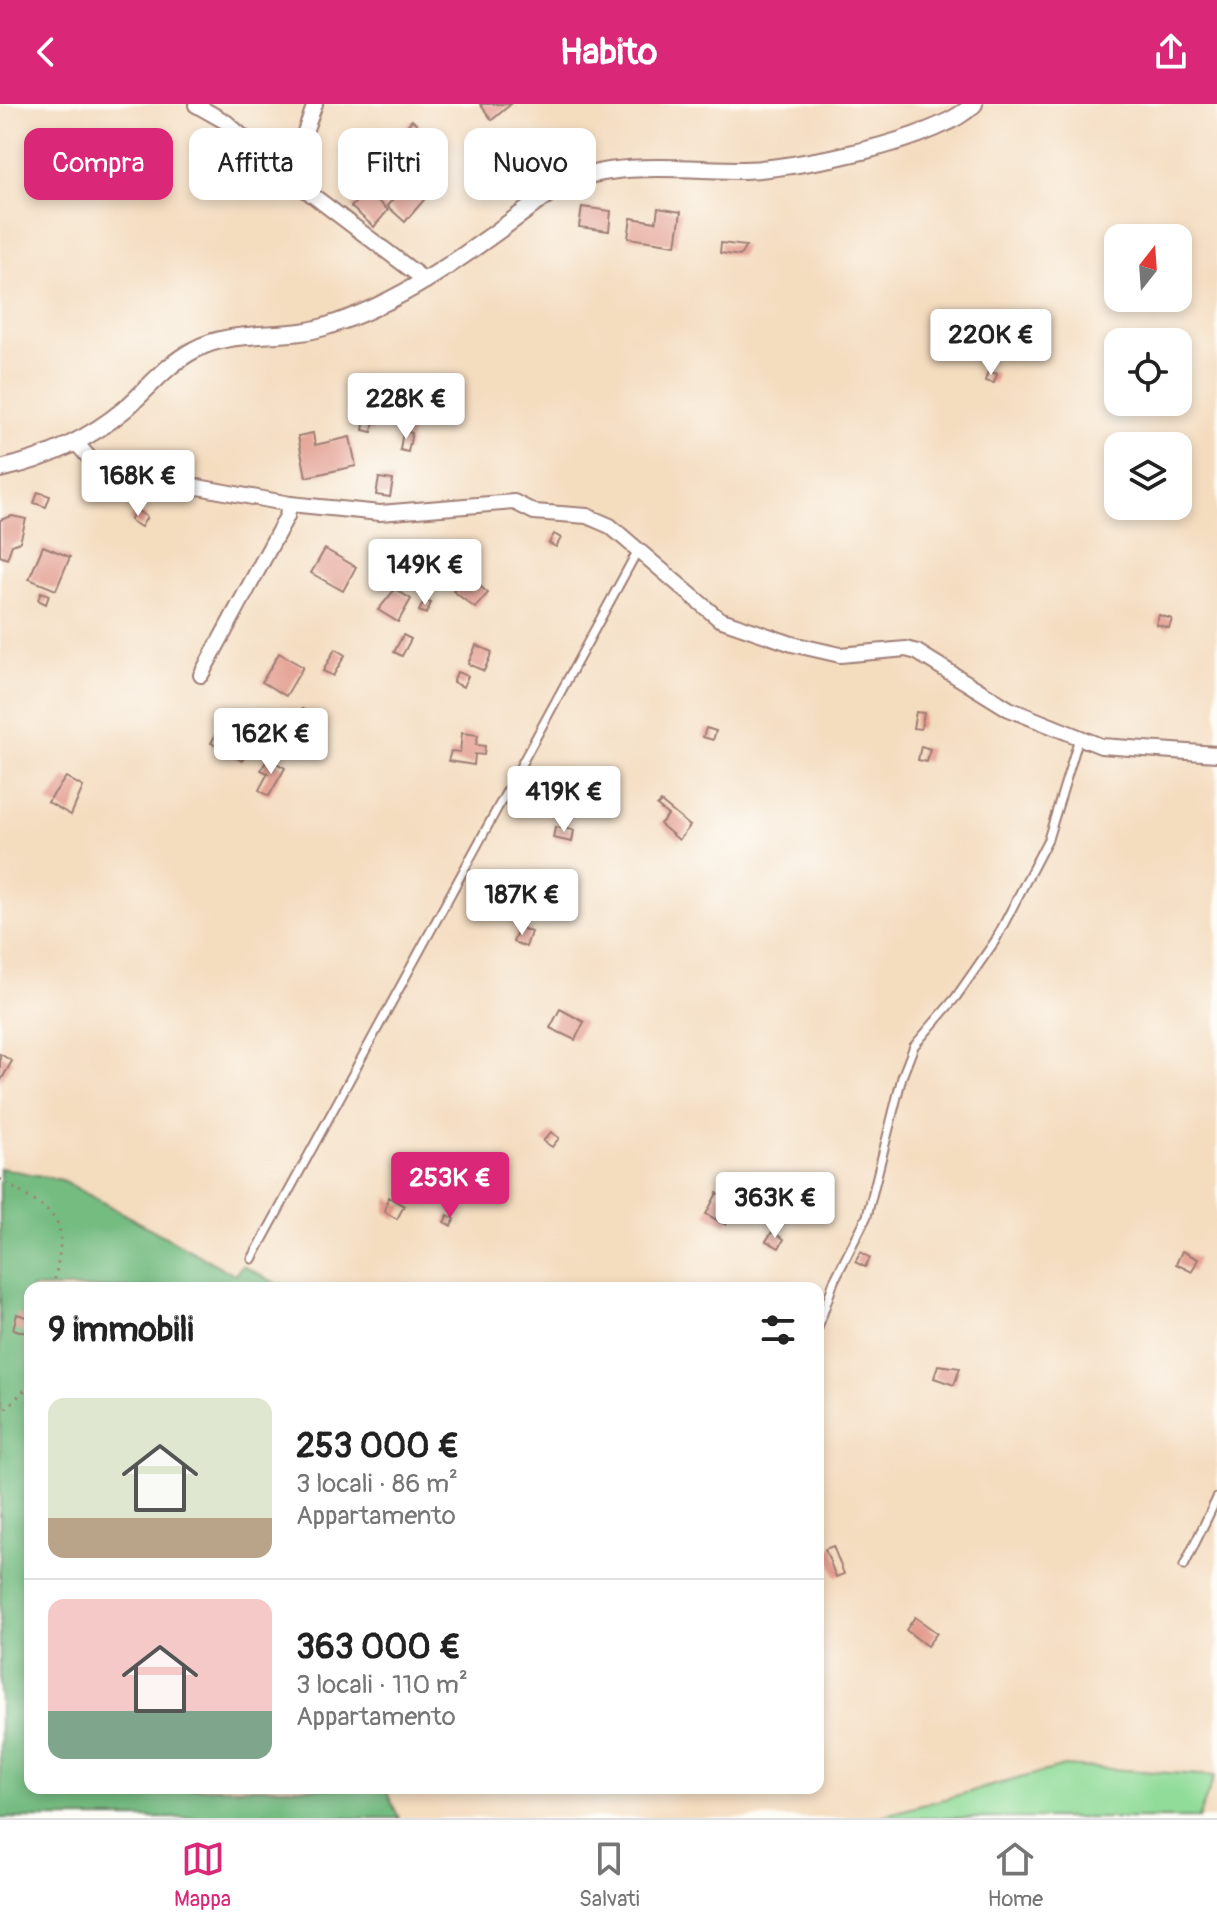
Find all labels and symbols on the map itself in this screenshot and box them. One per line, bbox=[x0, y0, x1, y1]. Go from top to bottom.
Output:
north arrow bbox=[1104, 224, 1192, 312]
pin: 220K € bbox=[926, 309, 1056, 377]
pin: 228K € bbox=[341, 373, 471, 441]
pin: 168K € bbox=[73, 450, 203, 518]
pin: 149K € bbox=[360, 539, 490, 607]
pin: 162K € bbox=[206, 708, 336, 776]
pin: 419K € bbox=[499, 766, 629, 834]
pin: 187K € bbox=[457, 869, 587, 937]
pin: 253K € bbox=[385, 1152, 515, 1220]
pin: 363K € bbox=[710, 1172, 840, 1240]

